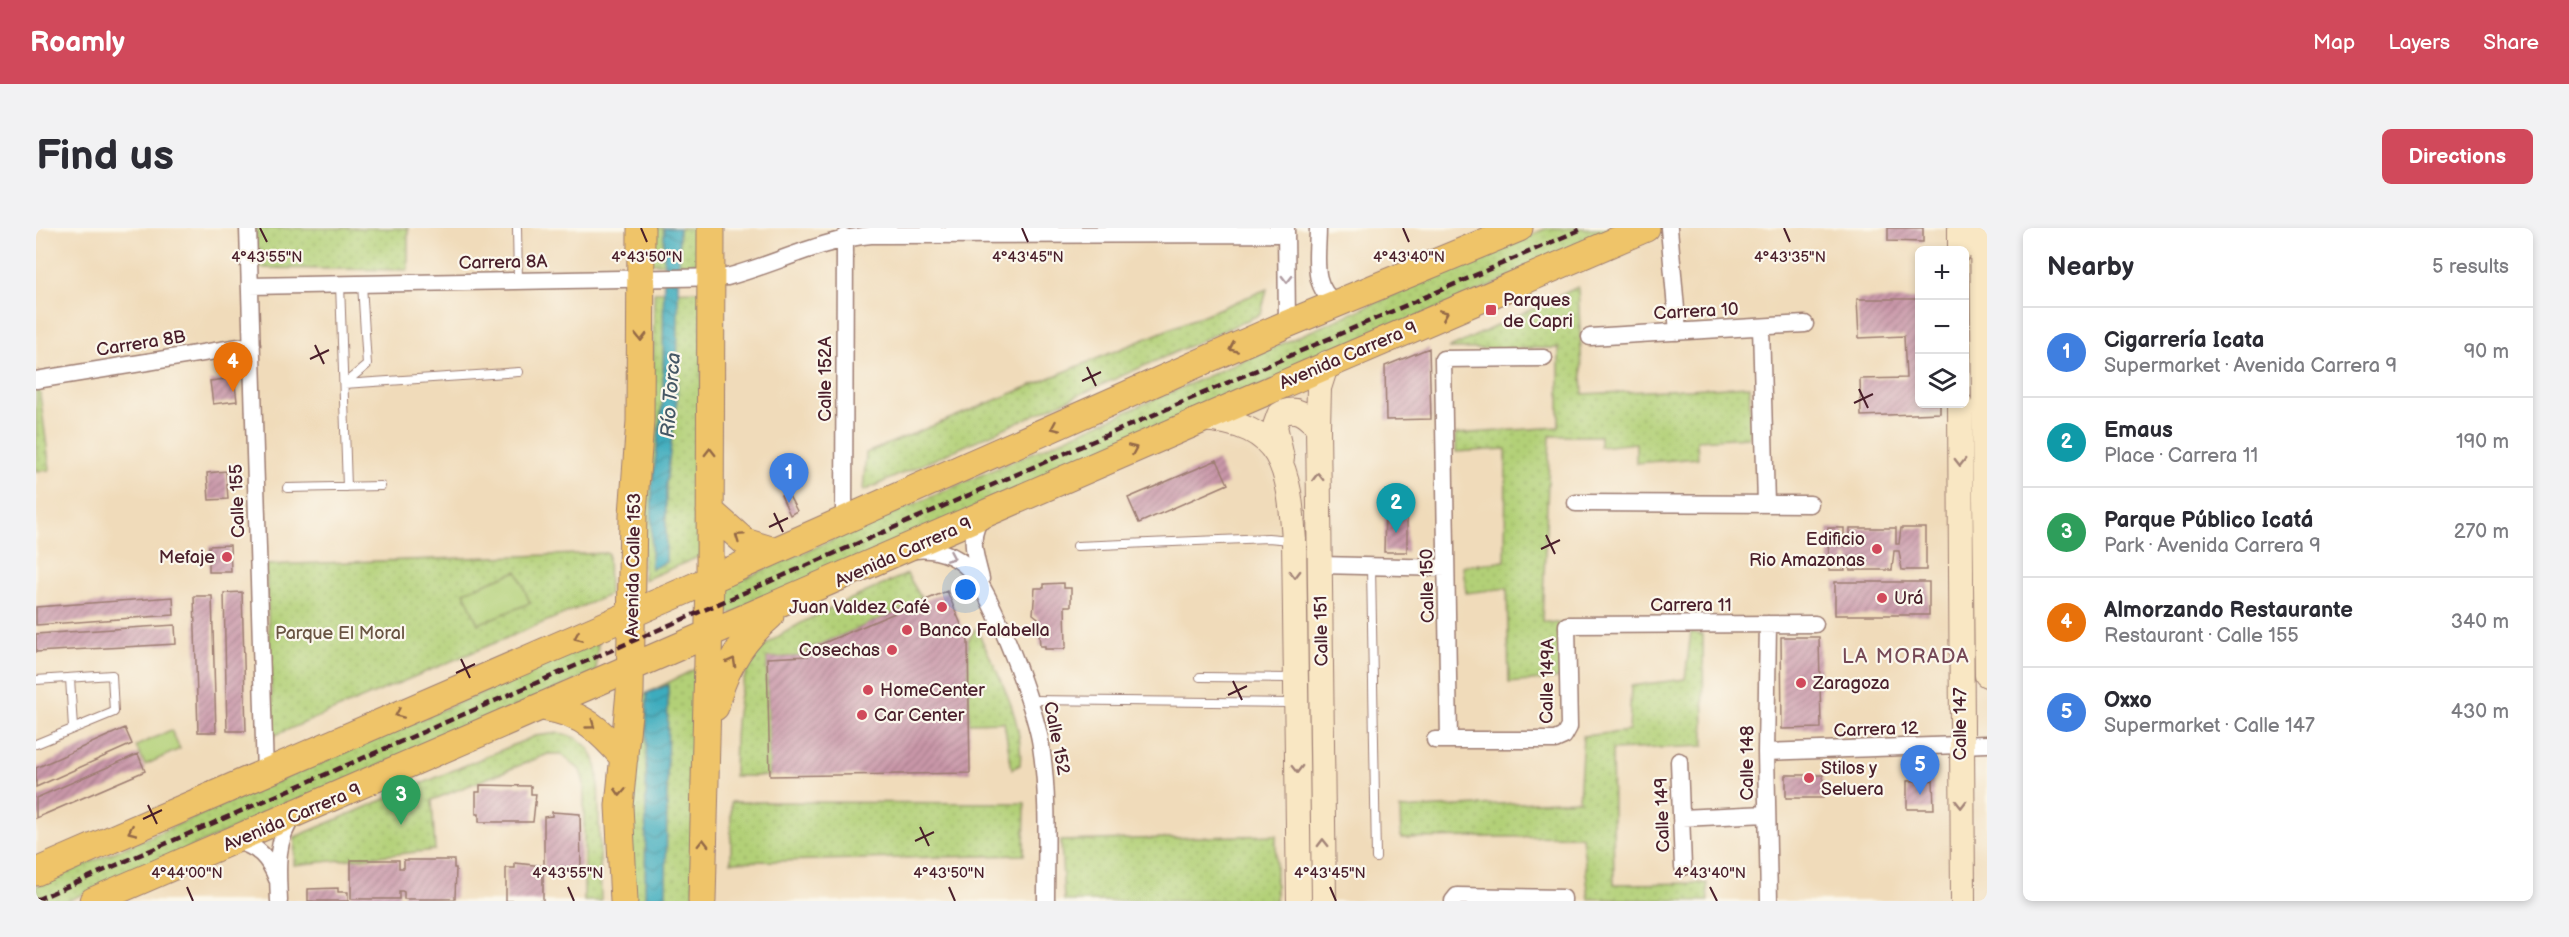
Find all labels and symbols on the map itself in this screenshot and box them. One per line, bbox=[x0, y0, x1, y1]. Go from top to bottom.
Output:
text: 4°43'55"N bbox=[231, 248, 303, 267]
text: 4°43'50"N bbox=[611, 248, 683, 267]
text: 4°43'45"N bbox=[992, 248, 1064, 267]
text: 4°43'40"N bbox=[1373, 248, 1445, 267]
text: 4°43'35"N bbox=[1754, 248, 1826, 267]
street label: Carrera 8A bbox=[458, 251, 548, 274]
one-way arrow bbox=[1281, 275, 1293, 284]
place label: Parques de Capri bbox=[1503, 290, 1573, 332]
street label: Carrera 10 bbox=[1653, 299, 1739, 324]
marker: Parques de Capri bbox=[1484, 303, 1498, 317]
one-way arrow bbox=[1438, 309, 1449, 321]
street label: Avenida Carrera 9 bbox=[1276, 317, 1420, 394]
street label: Carrera 8B bbox=[95, 326, 187, 361]
one-way arrow bbox=[635, 333, 647, 342]
street label: Calle 152A bbox=[815, 336, 836, 422]
one-way arrow bbox=[1228, 341, 1239, 353]
pin: 4 bbox=[214, 342, 252, 392]
water label: Río Torca bbox=[656, 352, 686, 439]
one-way arrow bbox=[1050, 420, 1061, 432]
one-way arrow bbox=[1127, 444, 1138, 456]
one-way arrow bbox=[704, 448, 716, 457]
pin: 1 bbox=[770, 454, 808, 503]
one-way arrow bbox=[1954, 457, 1966, 466]
street label: Calle 155 bbox=[226, 464, 249, 538]
one-way arrow bbox=[1312, 473, 1325, 482]
pin: 2 bbox=[1376, 484, 1416, 533]
street label: Avenida Calle 153 bbox=[622, 493, 645, 637]
street label: Avenida Carrera 9 bbox=[832, 513, 975, 592]
place label: Edificio Rio Amazonas bbox=[1749, 529, 1865, 571]
one-way arrow bbox=[734, 533, 745, 544]
marker: Edificio Rio Amazonas bbox=[1870, 542, 1884, 556]
place label: Mefaje bbox=[159, 547, 215, 568]
one-way arrow bbox=[945, 549, 956, 561]
street label: Calle 150 bbox=[1416, 549, 1439, 623]
marker: Mefaje bbox=[220, 550, 234, 564]
one-way arrow bbox=[1288, 569, 1301, 578]
your location bbox=[951, 575, 980, 604]
place label: Urá bbox=[1894, 588, 1924, 609]
marker: Urá bbox=[1875, 591, 1889, 605]
street label: Calle 151 bbox=[1310, 595, 1333, 667]
street label: Carrera 11 bbox=[1650, 595, 1732, 616]
place label: Juan Valdez Café bbox=[789, 597, 930, 618]
marker: Juan Valdez Café bbox=[935, 600, 949, 614]
place label: Banco Falabella bbox=[919, 620, 1050, 641]
park label: Parque El Moral bbox=[275, 623, 405, 644]
marker: Banco Falabella bbox=[900, 623, 914, 637]
one-way arrow bbox=[573, 629, 584, 641]
street label: Calle 149A bbox=[1536, 638, 1559, 724]
place label: Cosechas bbox=[799, 640, 880, 661]
marker: Cosechas bbox=[885, 643, 899, 657]
district label: LA MORADA bbox=[1842, 645, 1970, 669]
one-way arrow bbox=[725, 658, 736, 668]
place label: Zaragoza bbox=[1812, 673, 1890, 694]
marker: Zaragoza bbox=[1794, 676, 1808, 690]
place label: HomeCenter bbox=[880, 680, 985, 701]
marker: HomeCenter bbox=[861, 683, 875, 697]
street label: Calle 147 bbox=[1950, 687, 1971, 761]
street label: Calle 152 bbox=[1039, 700, 1074, 777]
place label: Car Center bbox=[874, 705, 965, 726]
one-way arrow bbox=[394, 707, 405, 719]
marker: Car Center bbox=[855, 708, 869, 722]
one-way arrow bbox=[584, 717, 595, 728]
street label: Carrera 12 bbox=[1833, 718, 1919, 741]
street label: Calle 148 bbox=[1737, 726, 1758, 800]
pin: 5 bbox=[1900, 746, 1940, 795]
place label: Stilos y Seluera bbox=[1821, 758, 1884, 800]
one-way arrow bbox=[1291, 764, 1303, 773]
marker: Stilos y Seluera bbox=[1802, 771, 1816, 785]
pin: 3 bbox=[382, 776, 421, 825]
street label: Calle 149 bbox=[1651, 777, 1674, 853]
street label: Avenida Carrera 9 bbox=[220, 779, 364, 856]
one-way arrow bbox=[613, 787, 626, 796]
one-way arrow bbox=[1955, 799, 1967, 808]
one-way arrow bbox=[127, 824, 138, 836]
one-way arrow bbox=[697, 838, 709, 847]
one-way arrow bbox=[1317, 838, 1330, 847]
text: 4°44'00"N bbox=[151, 864, 223, 883]
text: 4°43'55"N bbox=[532, 864, 604, 883]
text: 4°43'50"N bbox=[913, 864, 985, 883]
text: 4°43'45"N bbox=[1294, 864, 1366, 883]
text: 4°43'40"N bbox=[1674, 864, 1746, 883]

